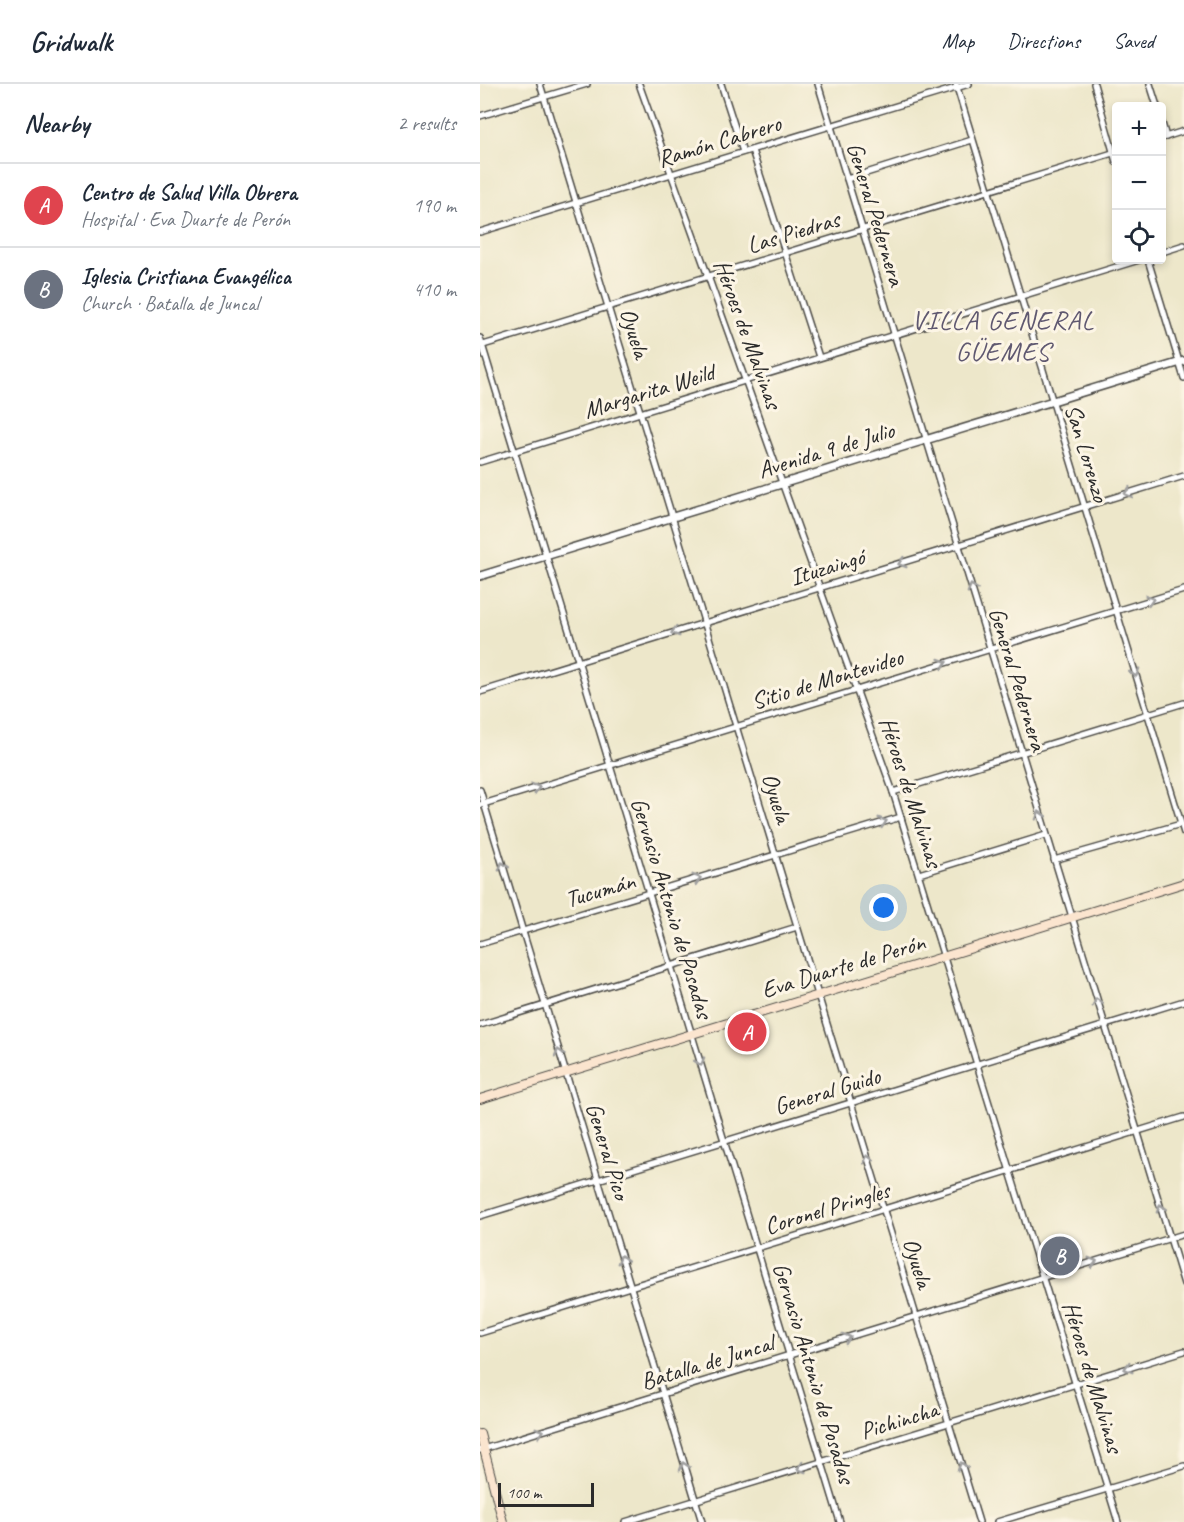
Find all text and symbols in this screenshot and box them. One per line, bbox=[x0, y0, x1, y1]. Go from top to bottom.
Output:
text: Gridwalk bbox=[30, 24, 112, 59]
text: Map bbox=[942, 28, 974, 54]
text: Directions bbox=[1007, 28, 1080, 54]
text: Saved bbox=[1113, 28, 1154, 54]
map controls bbox=[1112, 102, 1166, 264]
button: + bbox=[1112, 102, 1166, 156]
text: Nearby bbox=[24, 107, 89, 140]
street label: Ramón Cabrero bbox=[654, 108, 786, 174]
text: 2 results bbox=[397, 111, 456, 136]
street label: General Pedernera bbox=[840, 139, 912, 291]
button: − bbox=[1112, 156, 1166, 210]
text: Centro de Salud Villa Obrera bbox=[81, 179, 297, 207]
text: A bbox=[38, 193, 49, 218]
text: 190 m bbox=[413, 193, 456, 218]
street label: Las Piedras bbox=[743, 203, 846, 260]
text: Hospital · Eva Duarte de Perón bbox=[81, 207, 290, 232]
button: locate bbox=[1112, 210, 1166, 264]
street label: Héroes de Malvinas bbox=[707, 255, 790, 415]
text: Iglesia Cristiana Evangélica bbox=[81, 263, 291, 291]
text: B bbox=[38, 277, 49, 302]
text: 410 m bbox=[413, 277, 456, 302]
text: Church · Batalla de Juncal bbox=[81, 291, 259, 316]
district label: VILLA GENERAL GÜEMES bbox=[912, 303, 1094, 368]
street label: Oyuela bbox=[613, 304, 657, 364]
street label: Margarita Weild bbox=[580, 356, 721, 425]
street label: San Lorenzo bbox=[1058, 401, 1116, 507]
street label: Avenida 9 de Julio bbox=[754, 415, 899, 485]
one-way arrow bbox=[1123, 486, 1134, 498]
street label: Ituzaingó bbox=[786, 540, 871, 592]
one-way arrow bbox=[897, 556, 908, 568]
one-way arrow bbox=[967, 583, 979, 594]
one-way arrow bbox=[1144, 595, 1155, 608]
street label: General Pedernera bbox=[982, 604, 1054, 756]
one-way arrow bbox=[670, 625, 681, 637]
street label: Sitio de Montevideo bbox=[748, 641, 908, 716]
one-way arrow bbox=[937, 658, 948, 670]
one-way arrow bbox=[1128, 667, 1140, 678]
street label: Héroes de Malvinas bbox=[873, 713, 950, 874]
street label: Oyuela bbox=[755, 769, 799, 829]
one-way arrow bbox=[530, 783, 541, 795]
street label: Gervasio Antonio de Posadas bbox=[624, 794, 721, 1025]
one-way arrow bbox=[1035, 810, 1047, 821]
one-way arrow bbox=[877, 817, 888, 829]
one-way arrow bbox=[498, 861, 510, 872]
street label: Tucumán bbox=[562, 865, 639, 914]
one-way arrow bbox=[691, 874, 702, 887]
your location bbox=[869, 893, 898, 922]
street label: Eva Duarte de Perón bbox=[758, 927, 929, 1005]
one-way arrow bbox=[1092, 997, 1104, 1007]
pin: A bbox=[728, 1010, 766, 1054]
one-way arrow bbox=[554, 1048, 566, 1058]
one-way arrow bbox=[693, 1056, 705, 1067]
street label: General Guido bbox=[770, 1060, 885, 1121]
street label: General Pico bbox=[579, 1099, 638, 1205]
one-way arrow bbox=[863, 1154, 875, 1165]
street label: Coronel Pringles bbox=[761, 1174, 895, 1241]
one-way arrow bbox=[1155, 1203, 1168, 1214]
street label: Oyuela bbox=[896, 1234, 940, 1294]
pin: B bbox=[1040, 1234, 1080, 1278]
one-way arrow bbox=[617, 1254, 629, 1265]
one-way arrow bbox=[1087, 1257, 1098, 1269]
street label: Gervasio Antonio de Posadas bbox=[766, 1259, 863, 1490]
street label: Héroes de Malvinas bbox=[1056, 1298, 1131, 1459]
street label: Batalla de Juncal bbox=[637, 1326, 781, 1396]
one-way arrow bbox=[841, 1333, 852, 1345]
one-way arrow bbox=[1123, 1361, 1134, 1373]
street label: Pichincha bbox=[856, 1393, 944, 1446]
one-way arrow bbox=[534, 1427, 545, 1439]
one-way arrow bbox=[679, 1461, 691, 1472]
one-way arrow bbox=[796, 1461, 807, 1473]
one-way arrow bbox=[957, 1461, 969, 1472]
scale bar bbox=[498, 1480, 594, 1508]
text: 100 m bbox=[507, 1483, 541, 1503]

